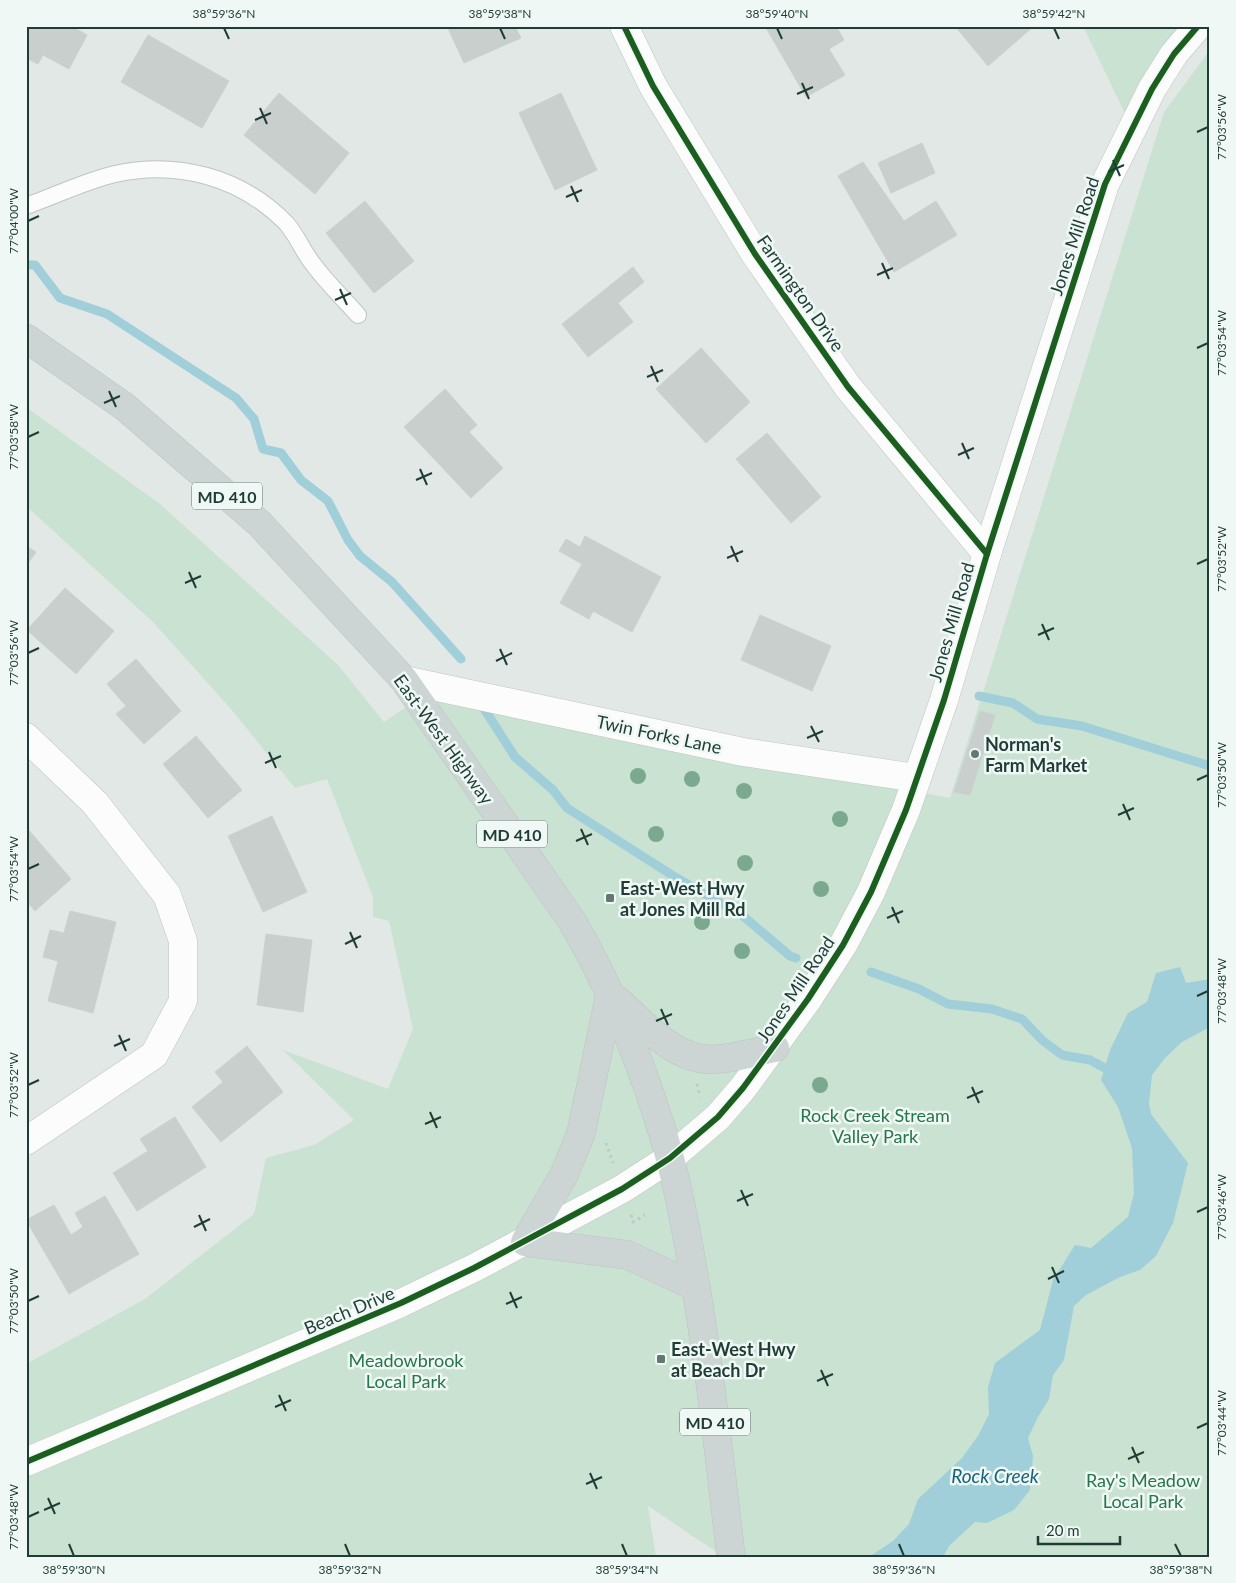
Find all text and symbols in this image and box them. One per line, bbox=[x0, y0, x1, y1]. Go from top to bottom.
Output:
text: 38°59'36"N bbox=[193, 6, 255, 21]
text: 38°59'38"N bbox=[469, 6, 531, 21]
text: 38°59'40"N bbox=[746, 6, 808, 21]
text: 38°59'42"N bbox=[1023, 6, 1085, 21]
text: 77°03'56"W bbox=[1214, 93, 1229, 160]
street label: Jones Mill Road bbox=[1044, 174, 1104, 298]
text: 77°04'00"W bbox=[6, 187, 21, 254]
street label: Farmington Drive bbox=[753, 231, 849, 355]
text: 77°03'54"W bbox=[1214, 309, 1229, 376]
text: 77°03'58"W bbox=[6, 403, 21, 470]
road number: MD 410 bbox=[192, 482, 262, 510]
text: 77°03'52"W bbox=[1214, 525, 1229, 592]
street label: Jones Mill Road bbox=[923, 560, 979, 684]
text: 77°03'56"W bbox=[6, 619, 21, 686]
street label: East-West Highway bbox=[389, 670, 499, 809]
street label: Twin Forks Lane bbox=[594, 710, 724, 758]
place label: Norman's Farm Market bbox=[985, 733, 1088, 776]
text: 77°03'50"W bbox=[1214, 741, 1229, 808]
marker: Norman's Farm Market bbox=[969, 748, 981, 760]
road number: MD 410 bbox=[477, 821, 547, 848]
text: 77°03'54"W bbox=[6, 835, 21, 902]
place label: East-West Hwy at Jones Mill Rd bbox=[620, 877, 746, 920]
marker: East-West Hwy at Jones Mill Rd bbox=[604, 892, 616, 904]
street label: Jones Mill Road bbox=[751, 932, 839, 1046]
text: 77°03'48"W bbox=[1214, 957, 1229, 1024]
text: 77°03'52"W bbox=[6, 1051, 21, 1118]
park label: Rock Creek Stream Valley Park bbox=[800, 1104, 950, 1147]
text: 77°03'46"W bbox=[1214, 1173, 1229, 1240]
text: 77°03'50"W bbox=[6, 1267, 21, 1334]
street label: Beach Drive bbox=[300, 1281, 398, 1339]
place label: East-West Hwy at Beach Dr bbox=[671, 1338, 796, 1381]
park label: Meadowbrook Local Park bbox=[349, 1349, 464, 1392]
marker: East-West Hwy at Beach Dr bbox=[655, 1353, 667, 1365]
text: 77°03'44"W bbox=[1214, 1389, 1229, 1456]
road number: MD 410 bbox=[680, 1408, 750, 1435]
water label: Rock Creek bbox=[951, 1464, 1040, 1487]
park label: Ray's Meadow Local Park bbox=[1086, 1469, 1200, 1512]
text: 77°03'48"W bbox=[6, 1483, 21, 1550]
scale bar bbox=[1038, 1513, 1121, 1545]
text: 20 m bbox=[1046, 1521, 1080, 1539]
text: 38°59'30"N bbox=[43, 1562, 105, 1577]
text: 38°59'32"N bbox=[319, 1562, 381, 1577]
text: 38°59'34"N bbox=[596, 1562, 658, 1577]
text: 38°59'36"N bbox=[873, 1562, 935, 1577]
text: 38°59'38"N bbox=[1150, 1562, 1212, 1577]

